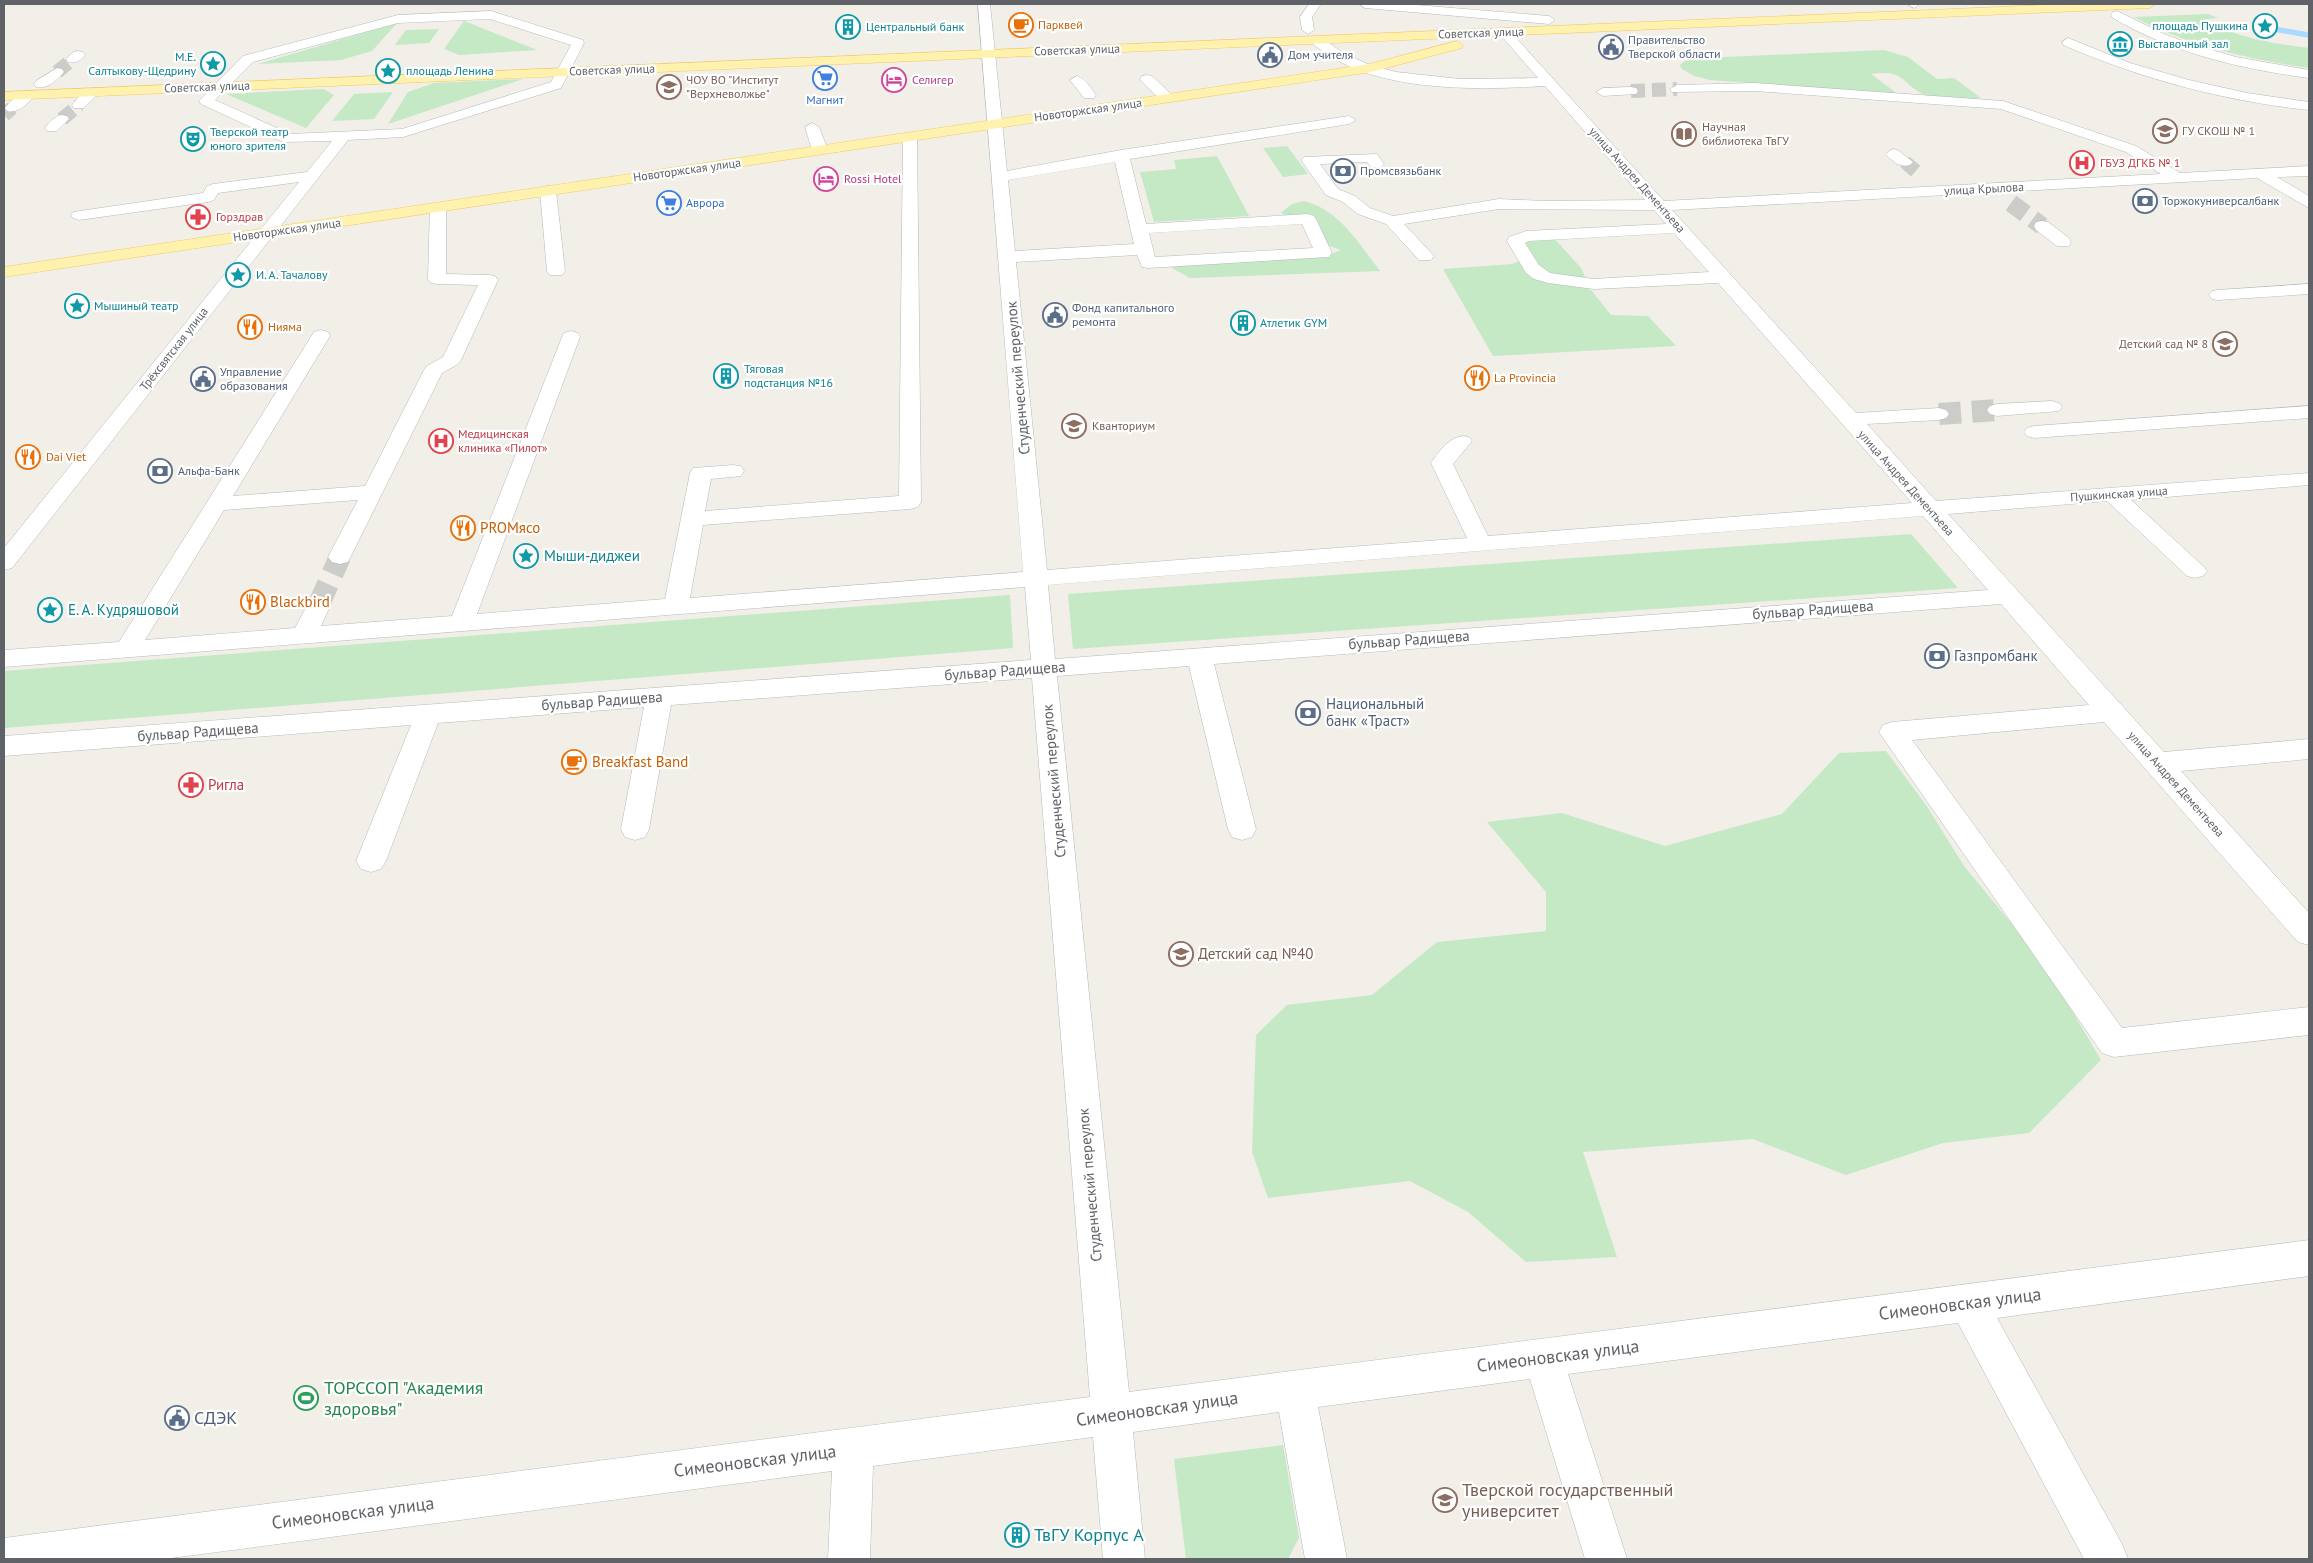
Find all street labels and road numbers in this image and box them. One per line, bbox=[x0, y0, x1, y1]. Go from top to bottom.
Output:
street label: Советская улица bbox=[1438, 24, 1524, 41]
street label: Советская улица bbox=[1034, 41, 1120, 58]
street label: Советская улица bbox=[569, 61, 655, 78]
street label: Советская улица bbox=[164, 78, 250, 95]
street label: Новоторжская улица bbox=[1033, 95, 1143, 124]
street label: улица Андрея Дементьева bbox=[1586, 124, 1689, 236]
street label: Новоторжская улица bbox=[632, 155, 742, 184]
street label: улица Крылова bbox=[1944, 179, 2024, 198]
street label: Новоторжская улица bbox=[232, 215, 342, 244]
street label: Студенческий переулок bbox=[1001, 300, 1034, 456]
street label: Трёхсвятская улица bbox=[136, 304, 211, 393]
street label: улица Андрея Дементьева bbox=[1855, 427, 1958, 539]
street label: Пушкинская улица bbox=[2070, 483, 2168, 504]
street label: бульвар Радищева bbox=[1752, 596, 1874, 623]
street label: бульвар Радищева bbox=[1348, 626, 1470, 653]
street label: бульвар Радищева bbox=[944, 657, 1066, 684]
street label: бульвар Радищева bbox=[541, 687, 663, 714]
street label: Студенческий переулок bbox=[1037, 703, 1070, 859]
street label: бульвар Радищева bbox=[137, 718, 259, 745]
street label: улица Андрея Дементьева bbox=[2125, 728, 2228, 840]
street label: Студенческий переулок bbox=[1073, 1107, 1106, 1263]
street label: Симеоновская улица bbox=[1877, 1282, 2042, 1325]
street label: Симеоновская улица bbox=[1475, 1334, 1640, 1377]
street label: Симеоновская улица bbox=[1074, 1386, 1239, 1431]
street label: Симеоновская улица bbox=[672, 1439, 837, 1482]
street label: Симеоновская улица bbox=[270, 1491, 435, 1534]

